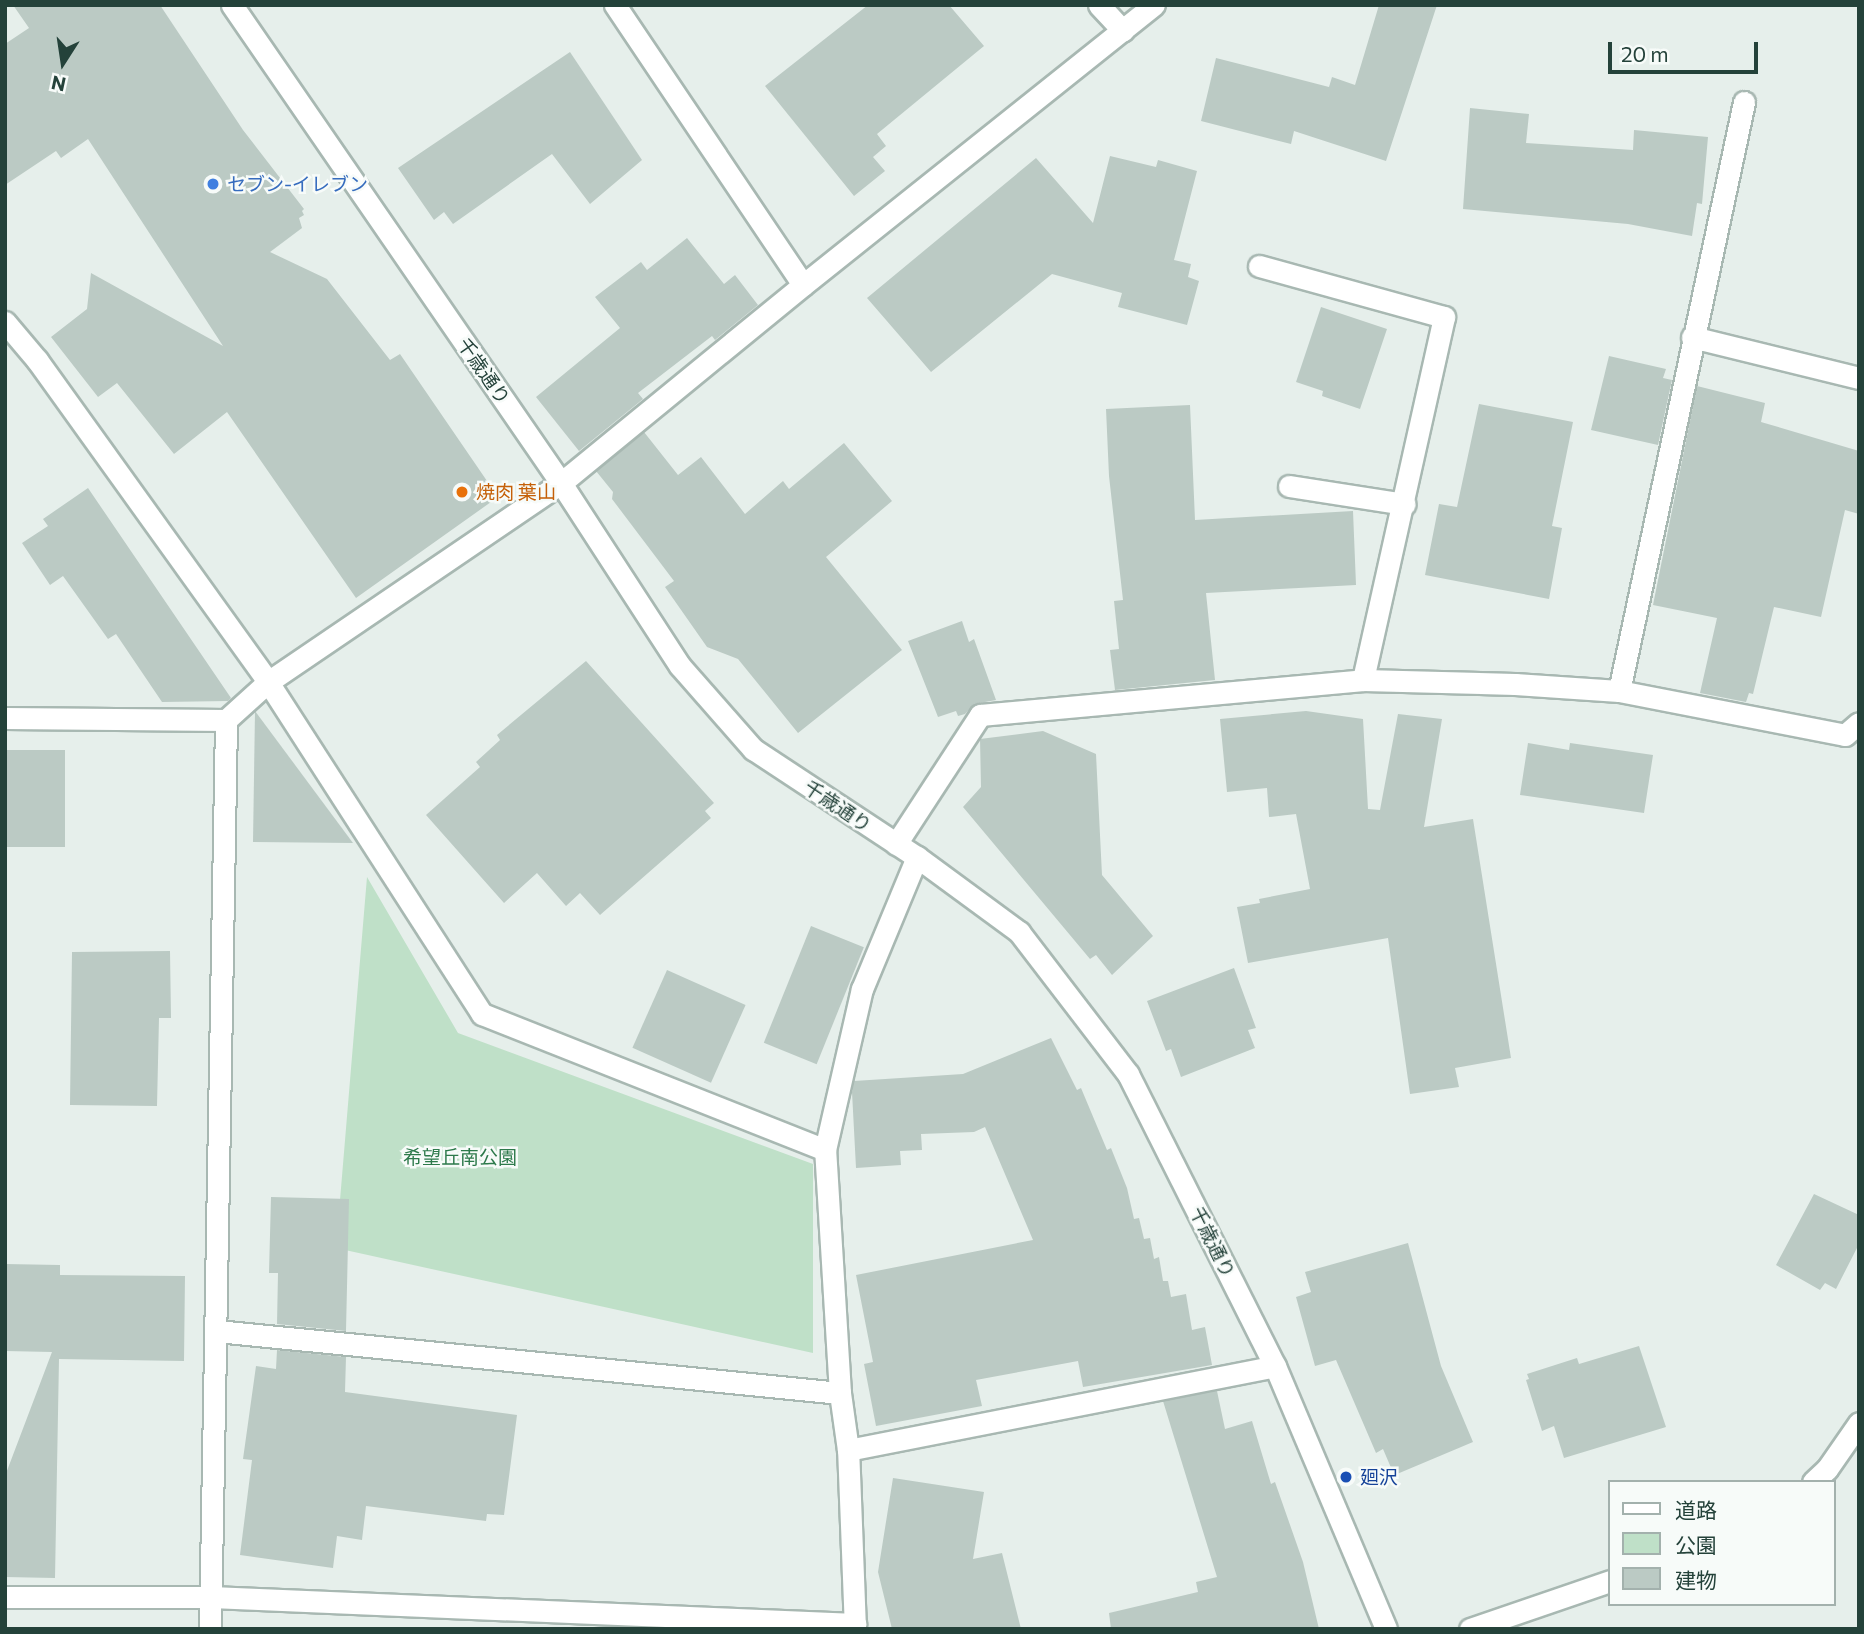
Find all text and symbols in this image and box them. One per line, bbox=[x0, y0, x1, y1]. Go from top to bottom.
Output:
north arrow bbox=[28, 28, 98, 98]
scale bar bbox=[1612, 28, 1762, 72]
text: 20 m bbox=[1621, 41, 1669, 66]
text: N bbox=[49, 71, 68, 97]
place label: セブン-イレブン bbox=[227, 173, 368, 195]
marker: セブン-イレブン bbox=[205, 176, 221, 192]
street label: 千歳通り bbox=[453, 333, 515, 409]
place label: 焼肉 葉山 bbox=[476, 481, 556, 503]
marker: 焼肉 葉山 bbox=[454, 484, 470, 500]
street label: 千歳通り bbox=[800, 775, 876, 837]
park label: 希望丘南公園 bbox=[403, 1146, 517, 1168]
street label: 千歳通り bbox=[1186, 1203, 1240, 1281]
place label: 廻沢 bbox=[1360, 1466, 1398, 1488]
marker: 廻沢 bbox=[1338, 1469, 1354, 1485]
legend bbox=[1608, 1480, 1836, 1606]
text: 道路 bbox=[1675, 1497, 1717, 1522]
text: 公園 bbox=[1675, 1532, 1717, 1557]
text: 建物 bbox=[1675, 1567, 1717, 1592]

